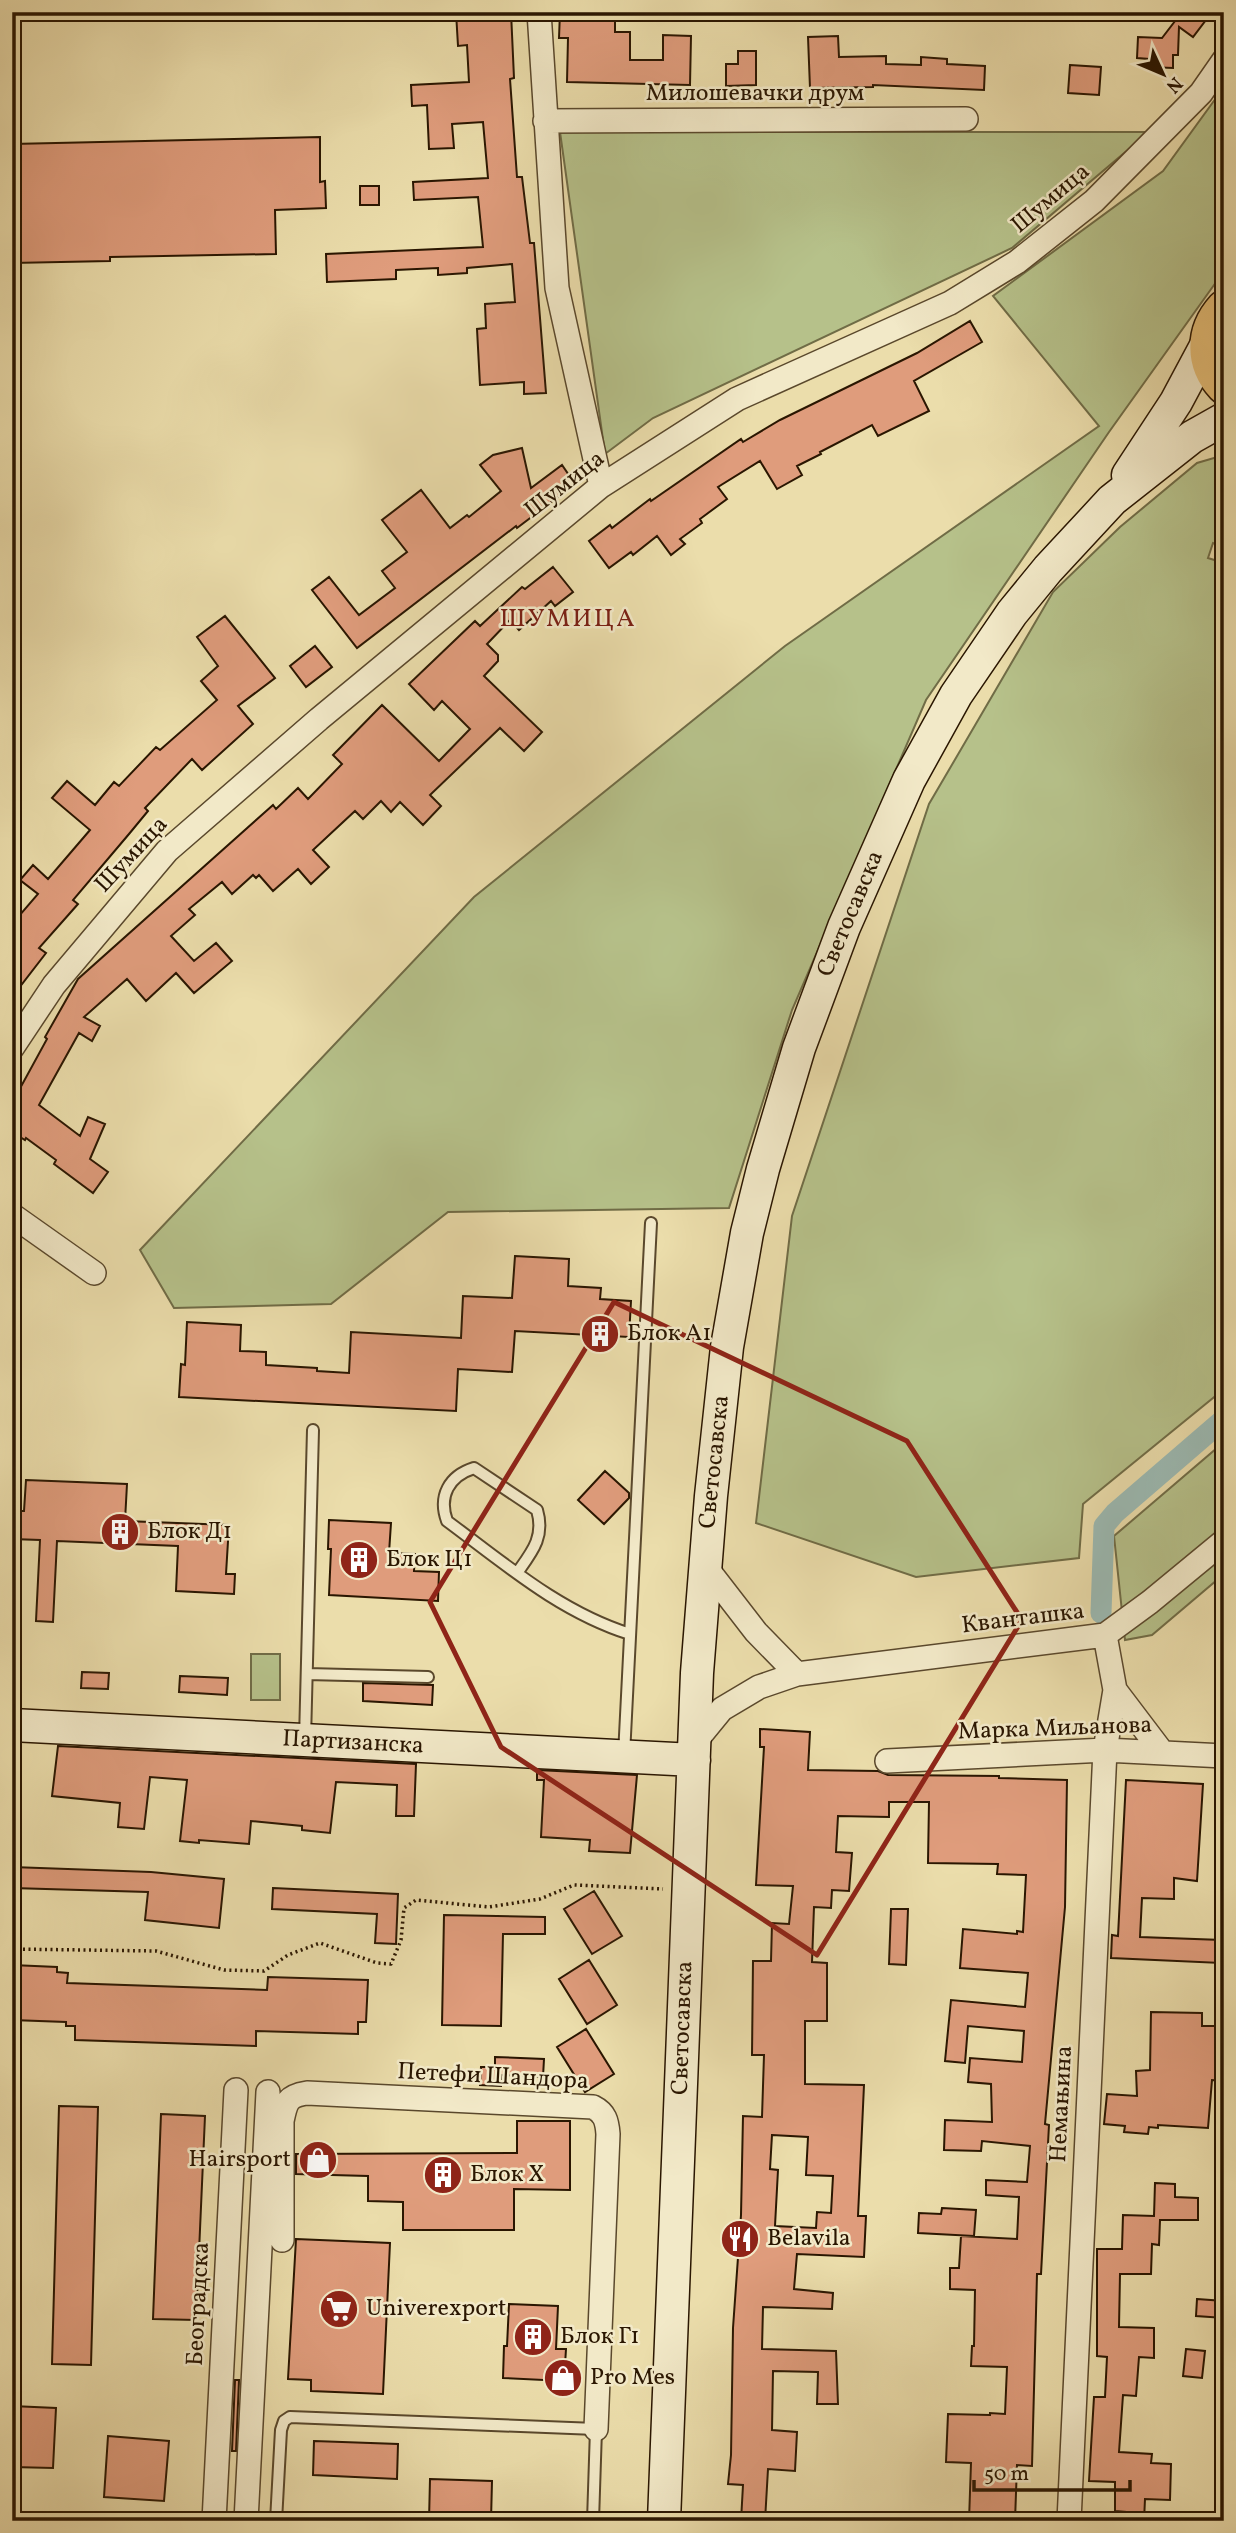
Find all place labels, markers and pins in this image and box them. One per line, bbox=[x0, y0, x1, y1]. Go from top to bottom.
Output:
building icon: Блок А1 bbox=[579, 1313, 621, 1355]
place label: Блок А1 bbox=[627, 1317, 711, 1351]
building icon: Блок Д1 bbox=[99, 1511, 141, 1553]
place label: Блок Д1 bbox=[147, 1515, 232, 1549]
building icon: Блок Ц1 bbox=[338, 1539, 380, 1581]
place label: Блок Ц1 bbox=[386, 1543, 473, 1577]
shop icon: Hairsport bbox=[297, 2139, 339, 2181]
place label: Hairsport bbox=[188, 2143, 291, 2177]
building icon: Блок Х bbox=[422, 2154, 464, 2196]
place label: Блок Х bbox=[470, 2158, 544, 2192]
restaurant icon: Belavila bbox=[719, 2218, 761, 2260]
place label: Belavila bbox=[767, 2222, 851, 2256]
supermarket icon: Univerexport bbox=[318, 2288, 360, 2330]
place label: Univerexport bbox=[366, 2292, 507, 2326]
building icon: Блок Г1 bbox=[512, 2316, 554, 2358]
place label: Блок Г1 bbox=[560, 2320, 640, 2354]
shop icon: Pro Mes bbox=[542, 2357, 584, 2399]
place label: Pro Mes bbox=[590, 2361, 675, 2395]

